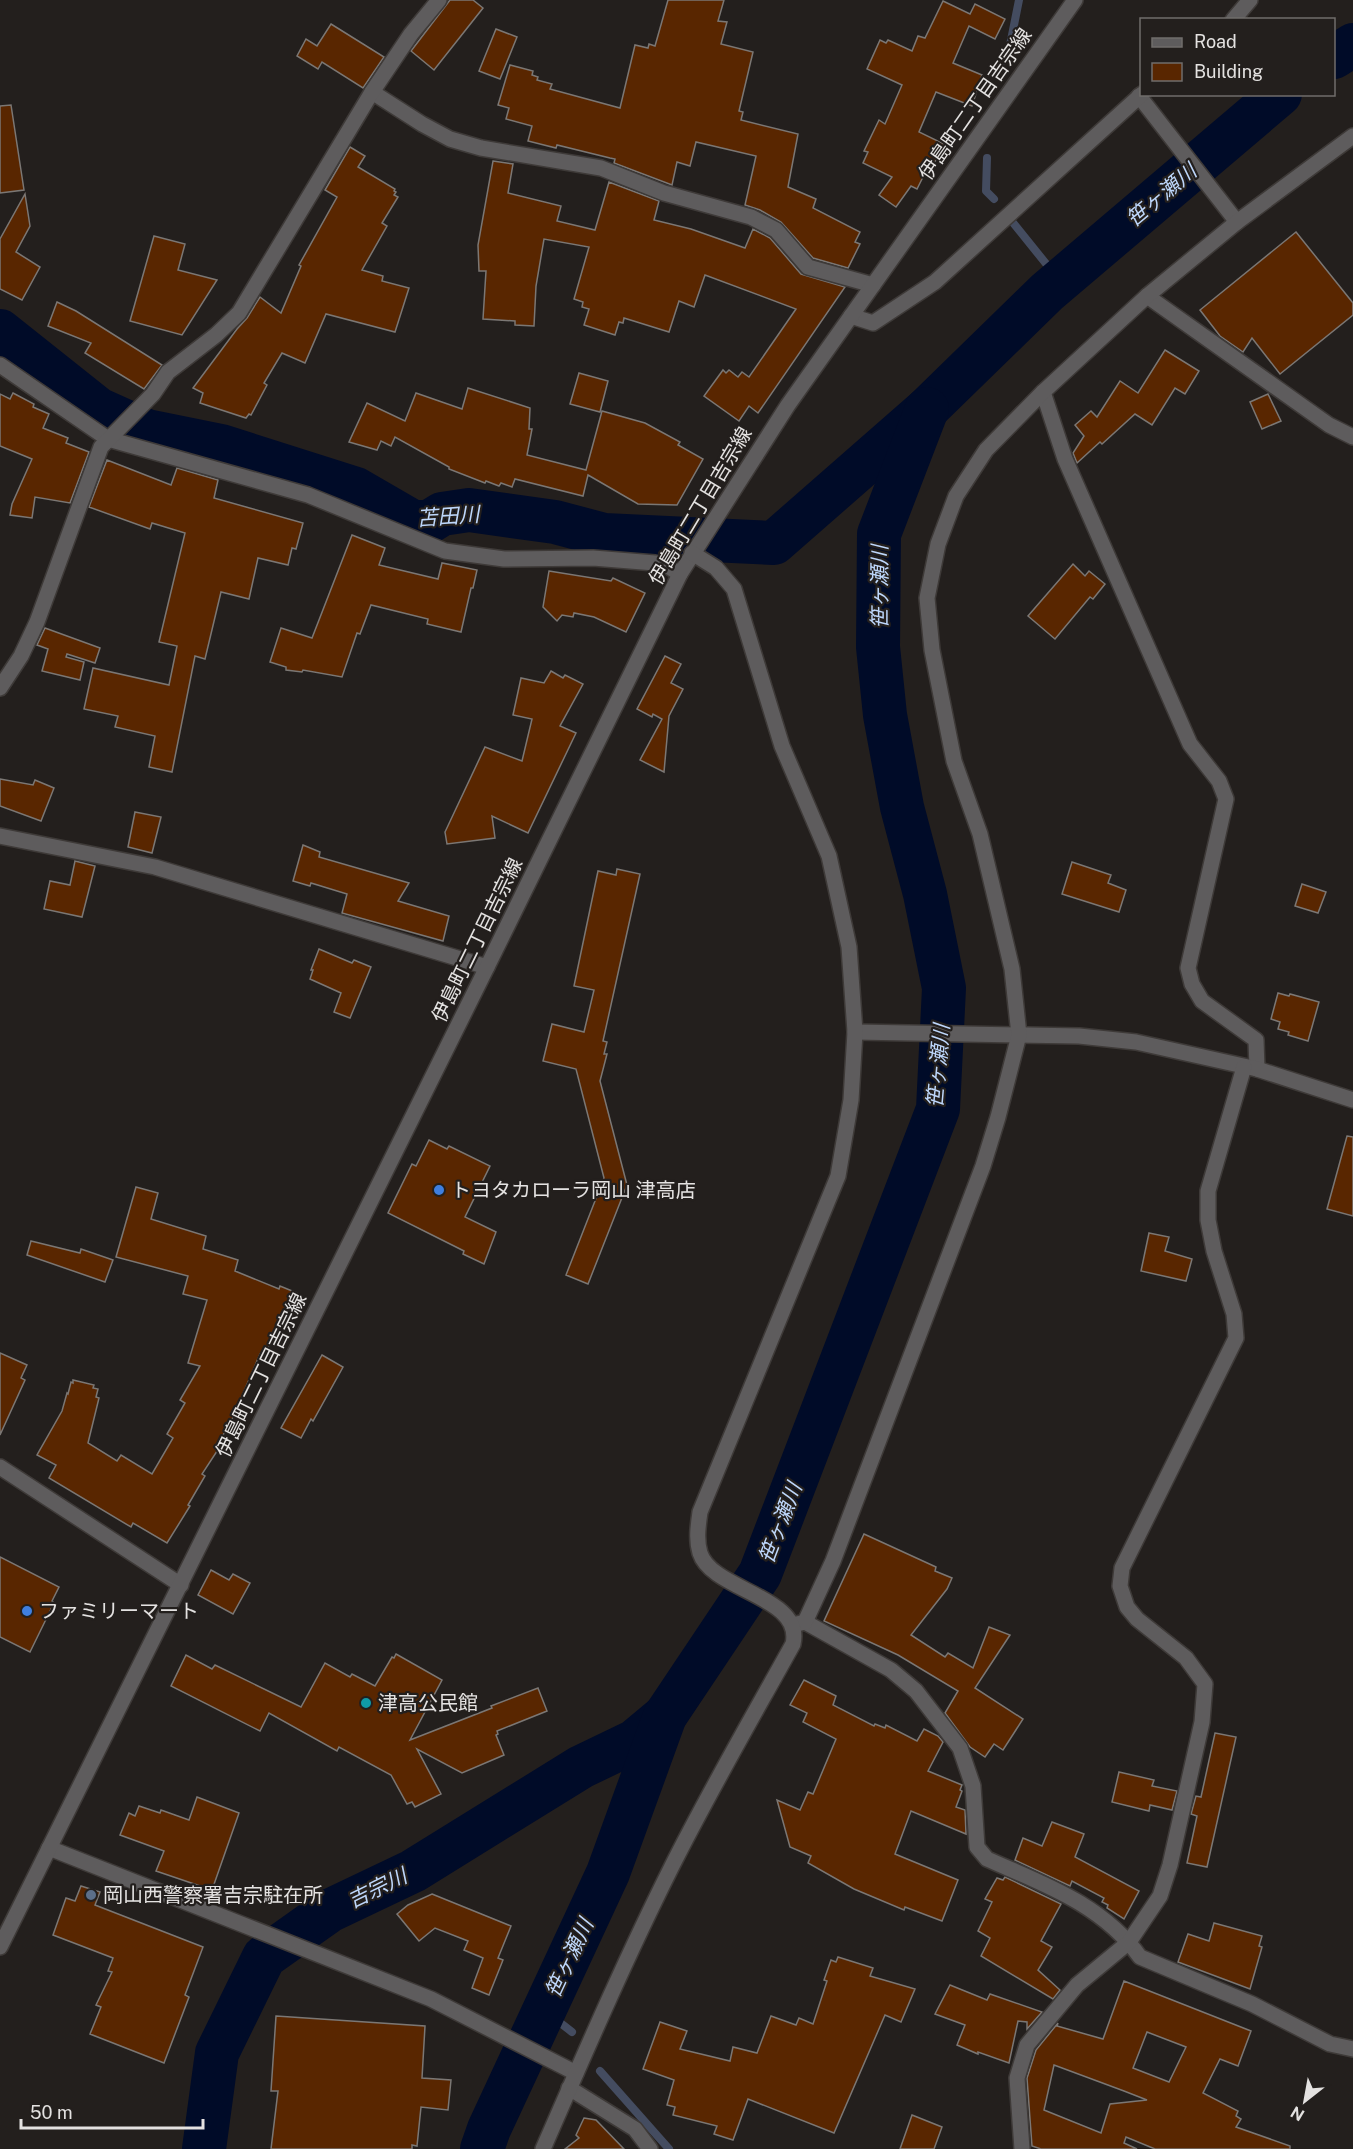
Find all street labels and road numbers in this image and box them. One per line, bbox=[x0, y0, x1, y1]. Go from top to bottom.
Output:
street label: 伊島町二丁目吉宗線 bbox=[914, 23, 1036, 185]
street label: 伊島町二丁目吉宗線 bbox=[643, 423, 757, 589]
street label: 伊島町二丁目吉宗線 bbox=[427, 854, 527, 1026]
street label: 伊島町二丁目吉宗線 bbox=[211, 1289, 311, 1461]

